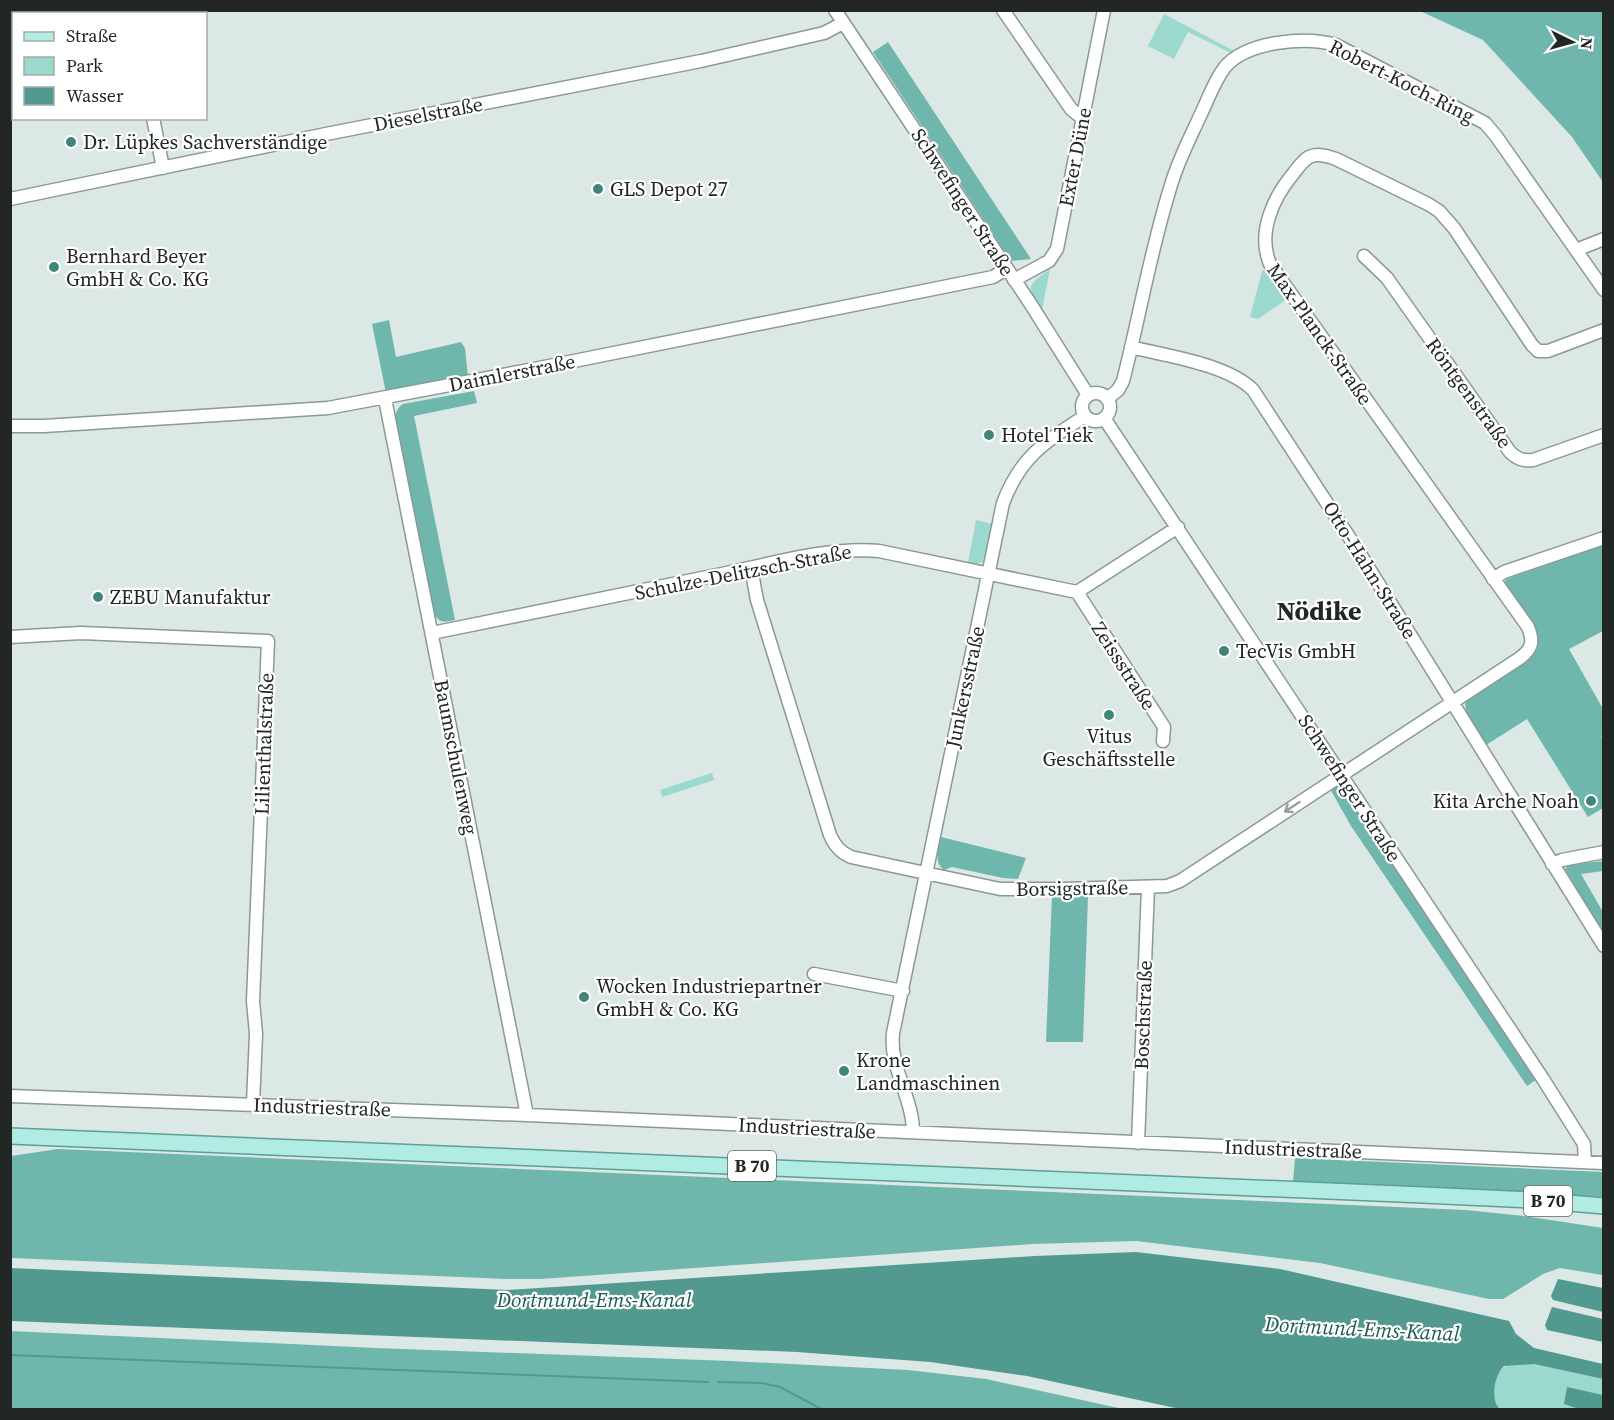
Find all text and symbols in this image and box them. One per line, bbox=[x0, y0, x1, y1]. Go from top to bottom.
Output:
legend bbox=[12, 12, 207, 120]
north arrow bbox=[1542, 12, 1602, 72]
text: Straße bbox=[66, 23, 117, 48]
street label: Robert-Koch-Ring bbox=[1324, 32, 1480, 130]
text: N bbox=[1575, 37, 1598, 50]
text: Park bbox=[66, 53, 103, 78]
text: Wasser bbox=[66, 83, 124, 108]
street label: Dieselstraße bbox=[371, 90, 485, 138]
street label: Exter Düne bbox=[1052, 105, 1098, 209]
street label: Schwefinger Straße bbox=[905, 123, 1021, 281]
place label: Dr. Lüpkes Sachverständige bbox=[83, 128, 328, 156]
marker: Dr. Lüpkes Sachverständige bbox=[64, 135, 78, 149]
place label: GLS Depot 27 bbox=[610, 175, 728, 203]
marker: GLS Depot 27 bbox=[591, 182, 605, 196]
place label: Bernhard Beyer GmbH & Co. KG bbox=[66, 242, 209, 293]
street label: Max-Planck-Straße bbox=[1261, 257, 1379, 411]
marker: Bernhard Beyer GmbH & Co. KG bbox=[47, 260, 61, 274]
street label: Röntgenstraße bbox=[1419, 332, 1519, 454]
street label: Daimlerstraße bbox=[446, 347, 578, 399]
place label: Hotel Tiek bbox=[1001, 421, 1093, 449]
marker: Hotel Tiek bbox=[982, 428, 996, 442]
street label: Otto-Hahn-Straße bbox=[1316, 496, 1424, 644]
street label: Schulze-Delitzsch-Straße bbox=[632, 537, 854, 607]
place label: ZEBU Manufaktur bbox=[110, 583, 271, 611]
marker: ZEBU Manufaktur bbox=[91, 590, 105, 604]
district label: Nödike bbox=[1276, 593, 1362, 629]
street label: Zeissstraße bbox=[1085, 616, 1163, 716]
street label: Junkersstraße bbox=[938, 623, 992, 752]
place label: TecVis GmbH bbox=[1236, 637, 1356, 665]
marker: TecVis GmbH bbox=[1217, 644, 1231, 658]
street label: Lilienthalstraße bbox=[248, 672, 280, 816]
street label: Baumschulenweg bbox=[427, 677, 485, 837]
marker: Vitus Geschäftsstelle bbox=[1102, 708, 1116, 722]
street label: Schwefinger Straße bbox=[1292, 709, 1408, 867]
place label: Vitus Geschäftsstelle bbox=[1042, 722, 1176, 773]
place label: Kita Arche Noah bbox=[1433, 787, 1579, 815]
marker: Kita Arche Noah bbox=[1584, 794, 1598, 808]
one-way arrow bbox=[1284, 802, 1301, 814]
street label: Borsigstraße bbox=[1016, 873, 1128, 903]
street label: Boschstraße bbox=[1127, 960, 1159, 1070]
place label: Wocken Industriepartner GmbH & Co. KG bbox=[596, 972, 822, 1023]
marker: Wocken Industriepartner GmbH & Co. KG bbox=[577, 990, 591, 1004]
place label: Krone Landmaschinen bbox=[856, 1046, 1000, 1097]
marker: Krone Landmaschinen bbox=[837, 1064, 851, 1078]
street label: Industriestraße bbox=[253, 1091, 391, 1123]
street label: Industriestraße bbox=[737, 1110, 877, 1146]
street label: Industriestraße bbox=[1224, 1133, 1362, 1165]
road number: B 70 bbox=[728, 1151, 776, 1181]
road number: B 70 bbox=[1524, 1186, 1572, 1216]
water label: Dortmund-Ems-Kanal bbox=[495, 1285, 692, 1314]
water label: Dortmund-Ems-Kanal bbox=[1263, 1309, 1460, 1348]

